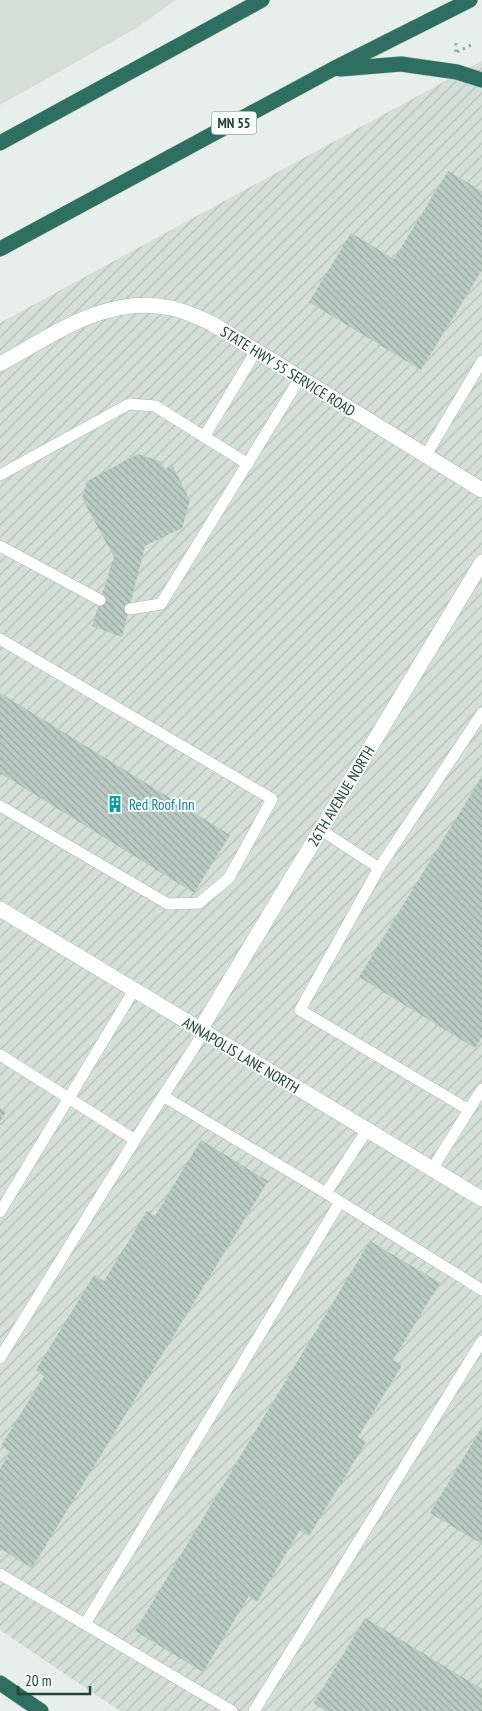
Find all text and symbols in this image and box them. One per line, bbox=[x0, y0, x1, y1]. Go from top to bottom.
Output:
road number: MN 55 bbox=[212, 112, 256, 134]
street label: STATE HWY 55 SERVICE ROAD bbox=[217, 322, 359, 420]
street label: 26TH AVENUE NORTH bbox=[304, 742, 378, 850]
building icon: Red Roof Inn bbox=[105, 794, 125, 814]
place label: Red Roof Inn bbox=[129, 795, 195, 814]
street label: ANNAPOLIS LANE NORTH bbox=[179, 1013, 303, 1097]
scale bar bbox=[18, 1664, 90, 1696]
text: 20 m bbox=[25, 1671, 51, 1690]

